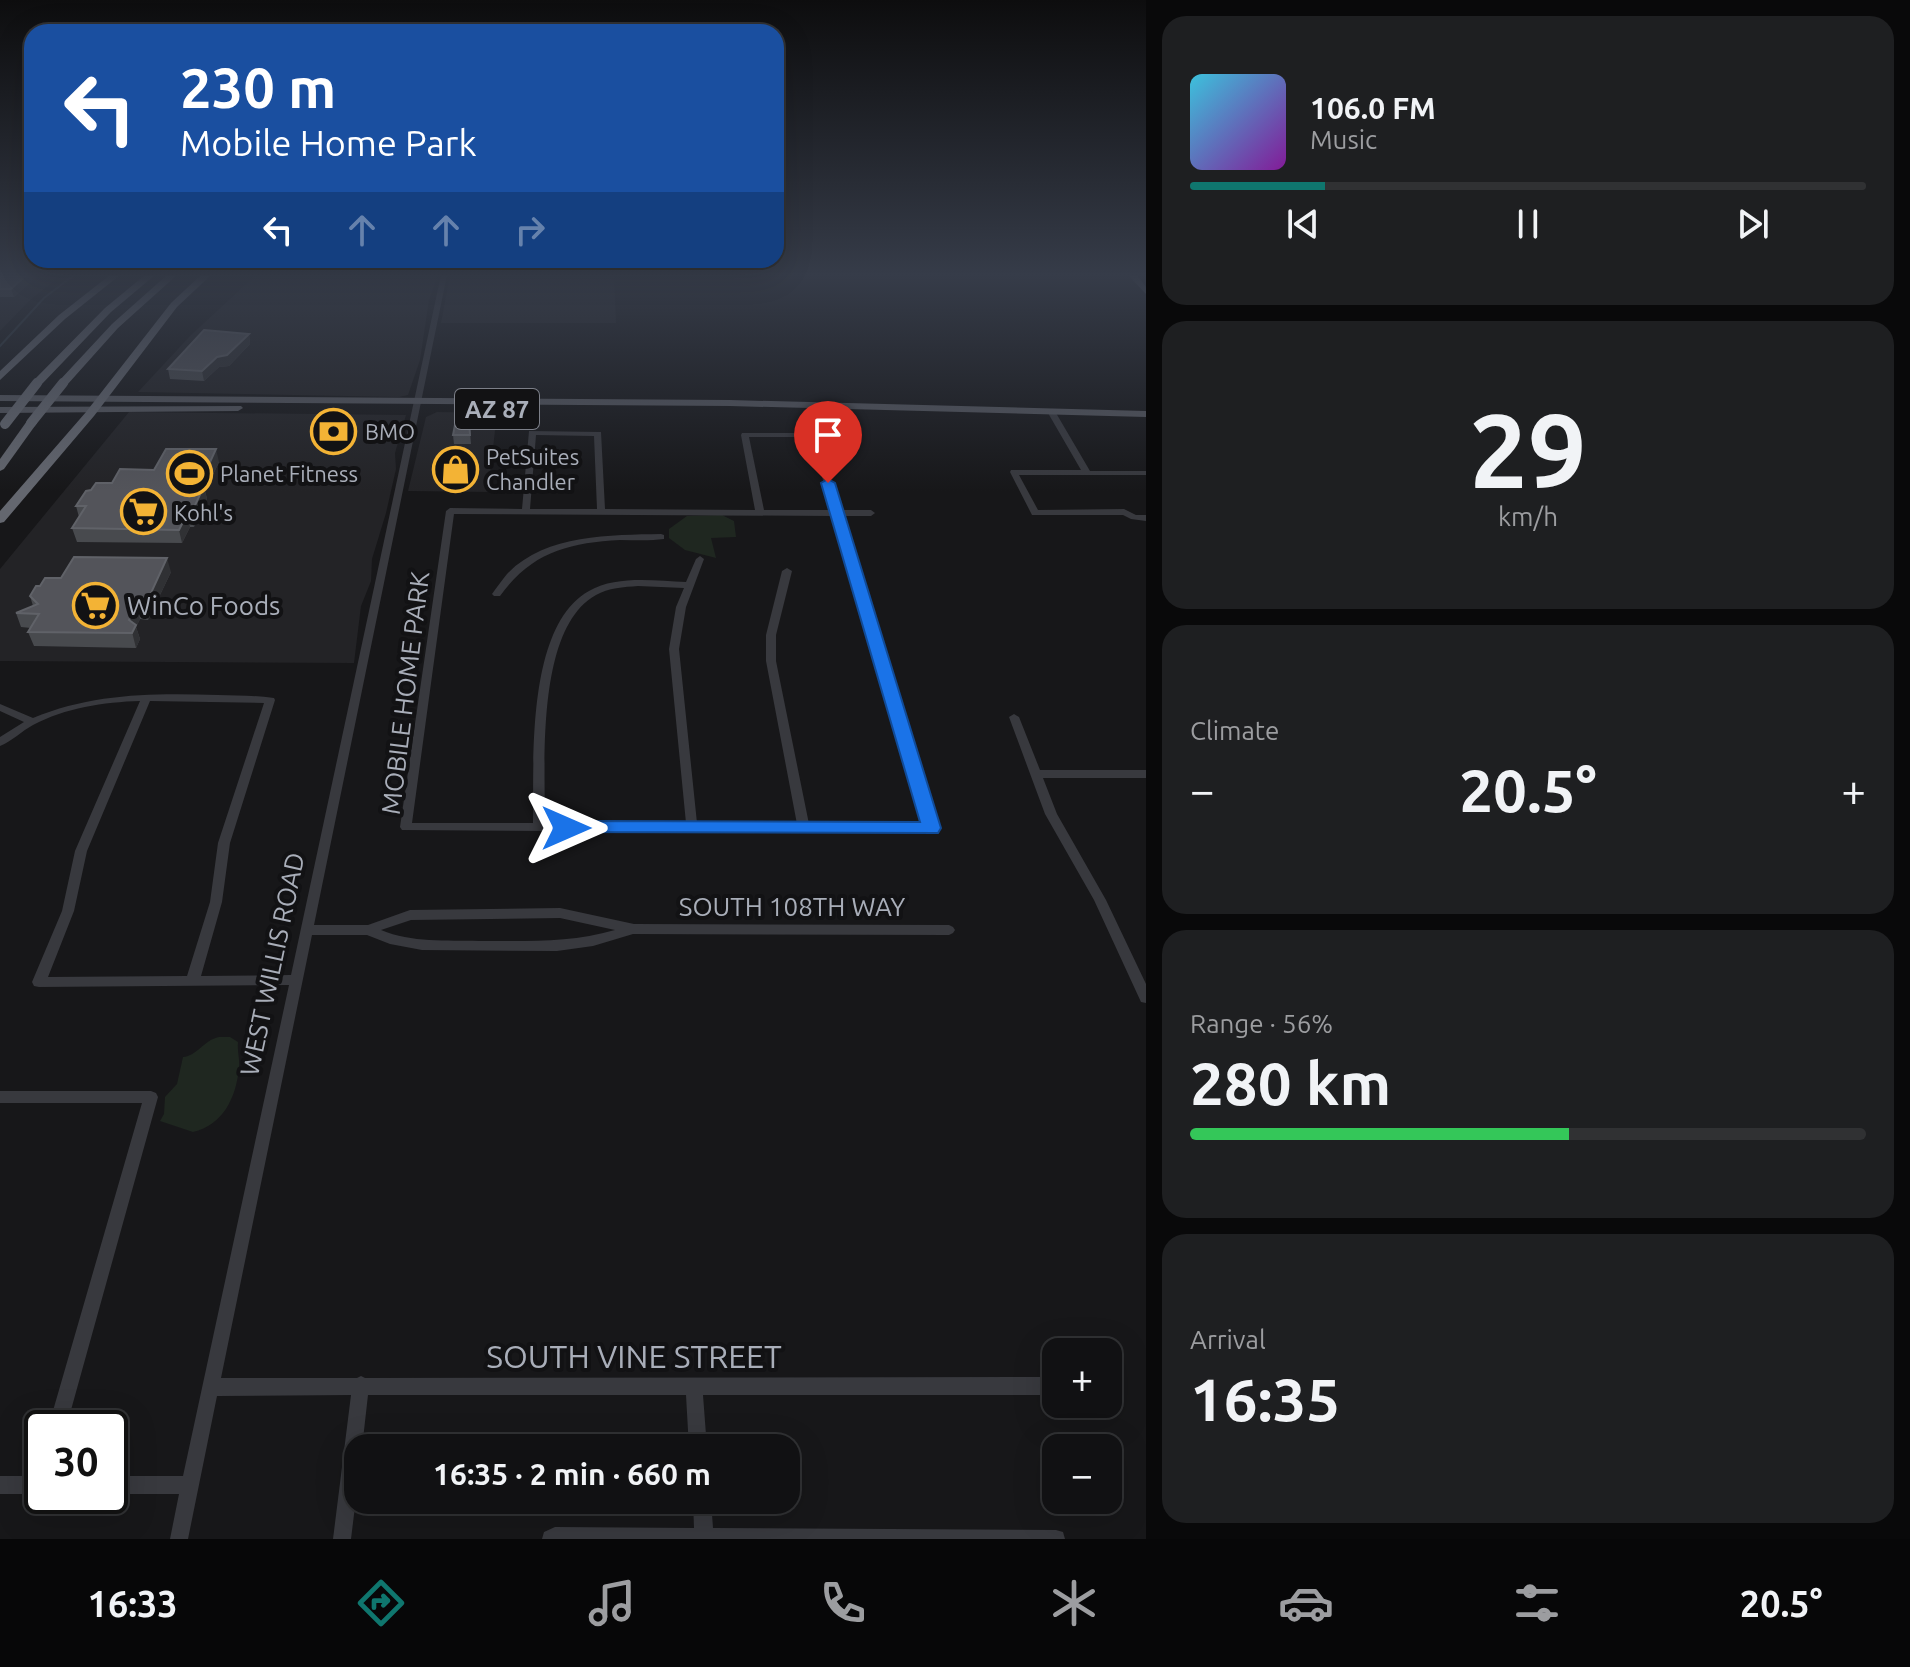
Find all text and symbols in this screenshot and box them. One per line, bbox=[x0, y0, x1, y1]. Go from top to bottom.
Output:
icon: left bbox=[48, 56, 152, 160]
text: 230 m bbox=[180, 56, 336, 119]
text: 106.0 FM bbox=[1310, 91, 1436, 125]
text: Mobile Home Park bbox=[180, 122, 477, 163]
text: Music bbox=[1310, 125, 1377, 154]
icon: previous bbox=[1281, 202, 1325, 246]
icon: pause bbox=[1506, 202, 1550, 246]
icon: next bbox=[1731, 202, 1775, 246]
icon: left bbox=[256, 208, 300, 252]
icon: ahead bbox=[340, 208, 384, 252]
icon: ahead bbox=[424, 208, 468, 252]
icon: right bbox=[508, 208, 552, 252]
road number: AZ 87 bbox=[455, 389, 539, 429]
text: 29 bbox=[1469, 391, 1587, 508]
pin bbox=[794, 401, 862, 483]
bank icon: BMO bbox=[310, 407, 358, 455]
icon: arrive bbox=[806, 413, 850, 457]
place label: BMO bbox=[365, 419, 415, 444]
place label: PetSuites Chandler bbox=[486, 444, 579, 494]
shop icon: PetSuites Chandler bbox=[431, 445, 479, 493]
sports icon: Planet Fitness bbox=[165, 449, 213, 497]
place label: Planet Fitness bbox=[220, 461, 358, 486]
supermarket icon: Kohl's bbox=[119, 488, 167, 536]
place label: Kohl's bbox=[174, 500, 233, 525]
text: km/h bbox=[1498, 502, 1558, 531]
street label: MOBILE HOME PARK bbox=[376, 570, 434, 816]
supermarket icon: WinCo Foods bbox=[72, 581, 120, 629]
place label: WinCo Foods bbox=[127, 591, 280, 620]
text: Climate bbox=[1190, 716, 1279, 745]
text: 20.5° bbox=[1459, 756, 1597, 823]
text: − bbox=[1190, 765, 1215, 814]
text: + bbox=[1841, 765, 1866, 814]
position arrow bbox=[524, 786, 608, 870]
street label: WEST WILLIS ROAD bbox=[234, 850, 310, 1078]
street label: SOUTH 108TH WAY bbox=[679, 892, 905, 921]
text: Range · 56% bbox=[1190, 1009, 1333, 1038]
text: 280 km bbox=[1190, 1049, 1391, 1116]
text: Arrival bbox=[1190, 1325, 1266, 1354]
street label: SOUTH VINE STREET bbox=[486, 1338, 782, 1374]
map controls bbox=[1042, 1338, 1122, 1514]
button: + bbox=[1042, 1338, 1122, 1418]
text: 16:35 bbox=[1190, 1365, 1340, 1432]
speed limit sign: 30 bbox=[24, 1410, 128, 1514]
button: − bbox=[1042, 1434, 1122, 1514]
text: 16:35 · 2 min · 660 m bbox=[433, 1457, 711, 1491]
icon: directions bbox=[353, 1575, 409, 1631]
icon: music bbox=[584, 1575, 640, 1631]
icon: phone bbox=[815, 1575, 871, 1631]
icon: climate bbox=[1046, 1575, 1102, 1631]
icon: car bbox=[1278, 1575, 1334, 1631]
icon: filters bbox=[1509, 1575, 1565, 1631]
text: 16:33 bbox=[88, 1583, 178, 1624]
text: 20.5° bbox=[1740, 1583, 1822, 1624]

